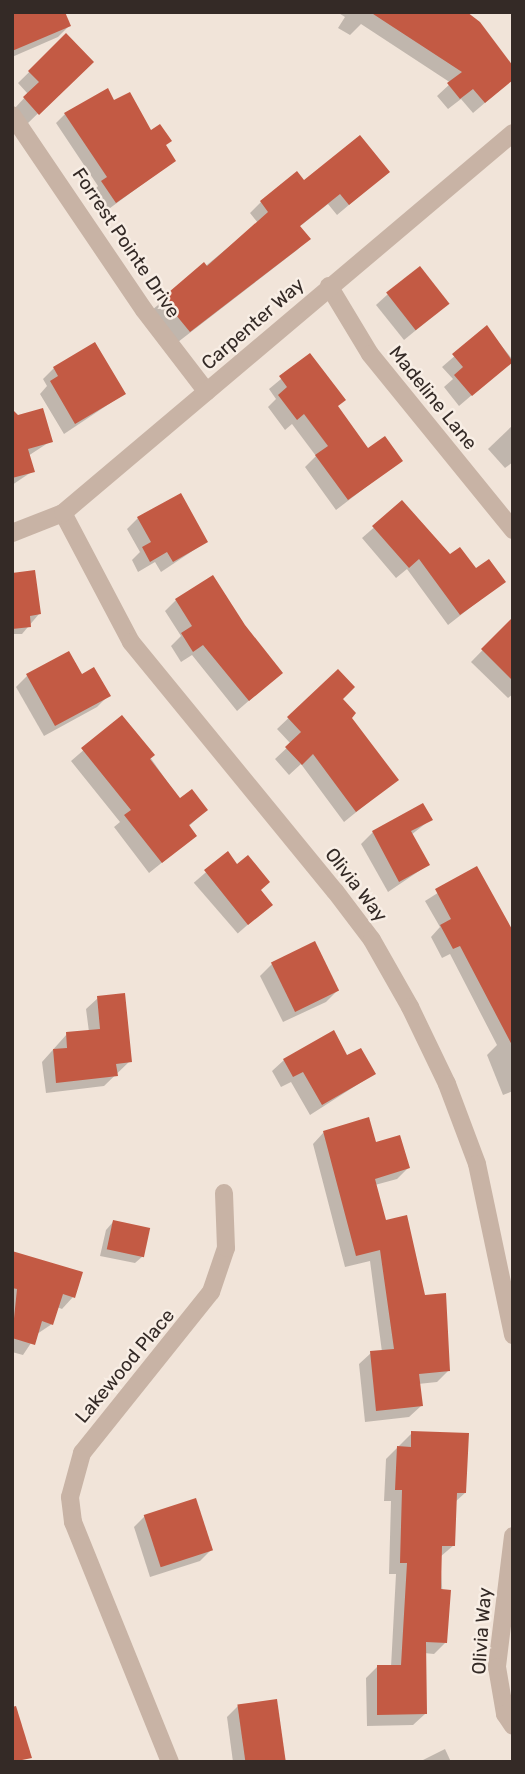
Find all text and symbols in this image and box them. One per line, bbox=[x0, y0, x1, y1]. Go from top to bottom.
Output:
street label: Forrest Pointe Drive bbox=[67, 164, 185, 322]
street label: Carpenter Way bbox=[197, 273, 309, 375]
street label: Madeline Lane bbox=[384, 342, 482, 454]
street label: Olivia Way bbox=[320, 843, 392, 927]
street label: Lakewood Place bbox=[71, 1304, 179, 1428]
street label: Olivia Way bbox=[468, 1586, 496, 1676]

